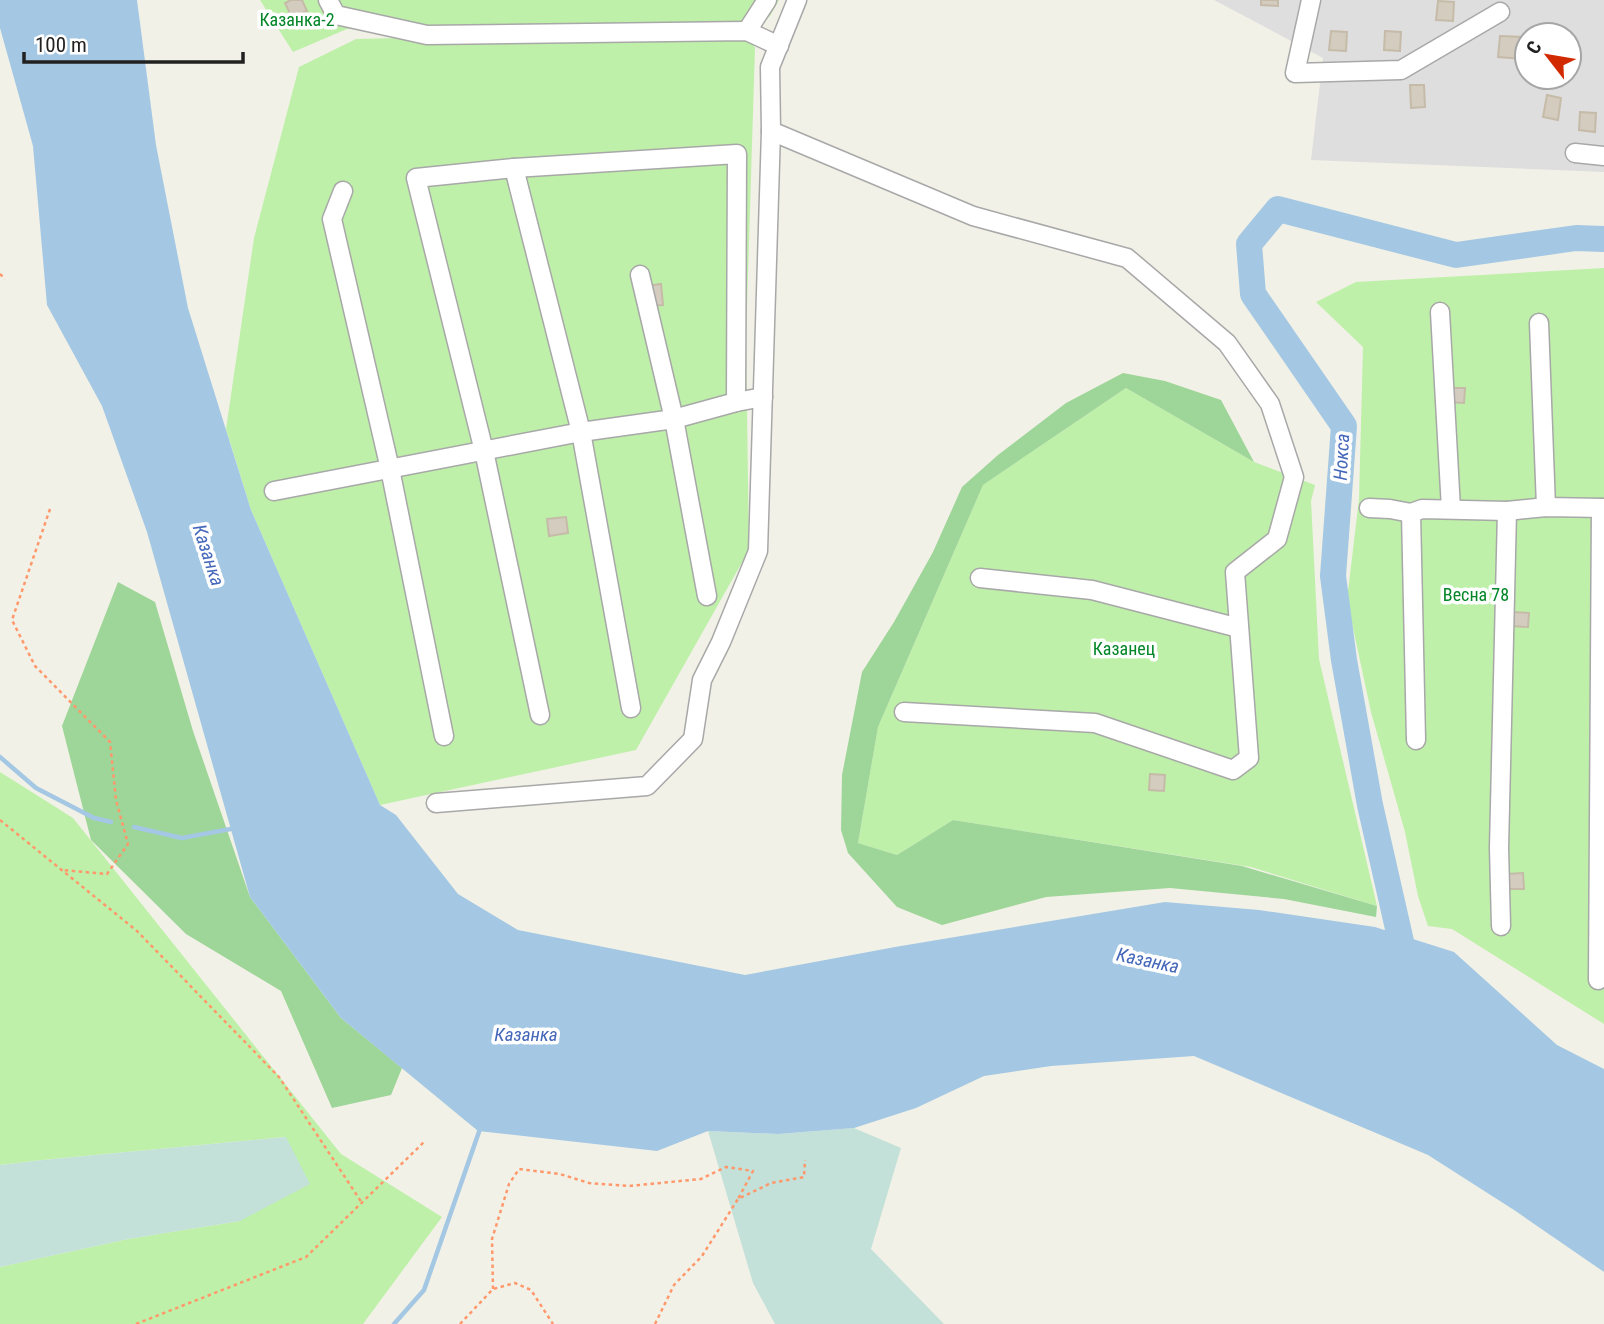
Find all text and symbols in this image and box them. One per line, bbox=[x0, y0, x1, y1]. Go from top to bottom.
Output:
park label: Казанка-2 bbox=[259, 9, 335, 30]
scale bar bbox=[24, 21, 243, 65]
north arrow bbox=[1513, 21, 1583, 91]
text: 100 m bbox=[35, 33, 87, 57]
text: С bbox=[1521, 37, 1547, 58]
water label: Нокса bbox=[1329, 433, 1354, 481]
water label: Казанка bbox=[188, 521, 229, 589]
park label: Весна 78 bbox=[1443, 584, 1509, 605]
park label: Казанец bbox=[1093, 638, 1155, 659]
water label: Казанка bbox=[1115, 943, 1181, 978]
water label: Казанка bbox=[494, 1023, 558, 1046]

